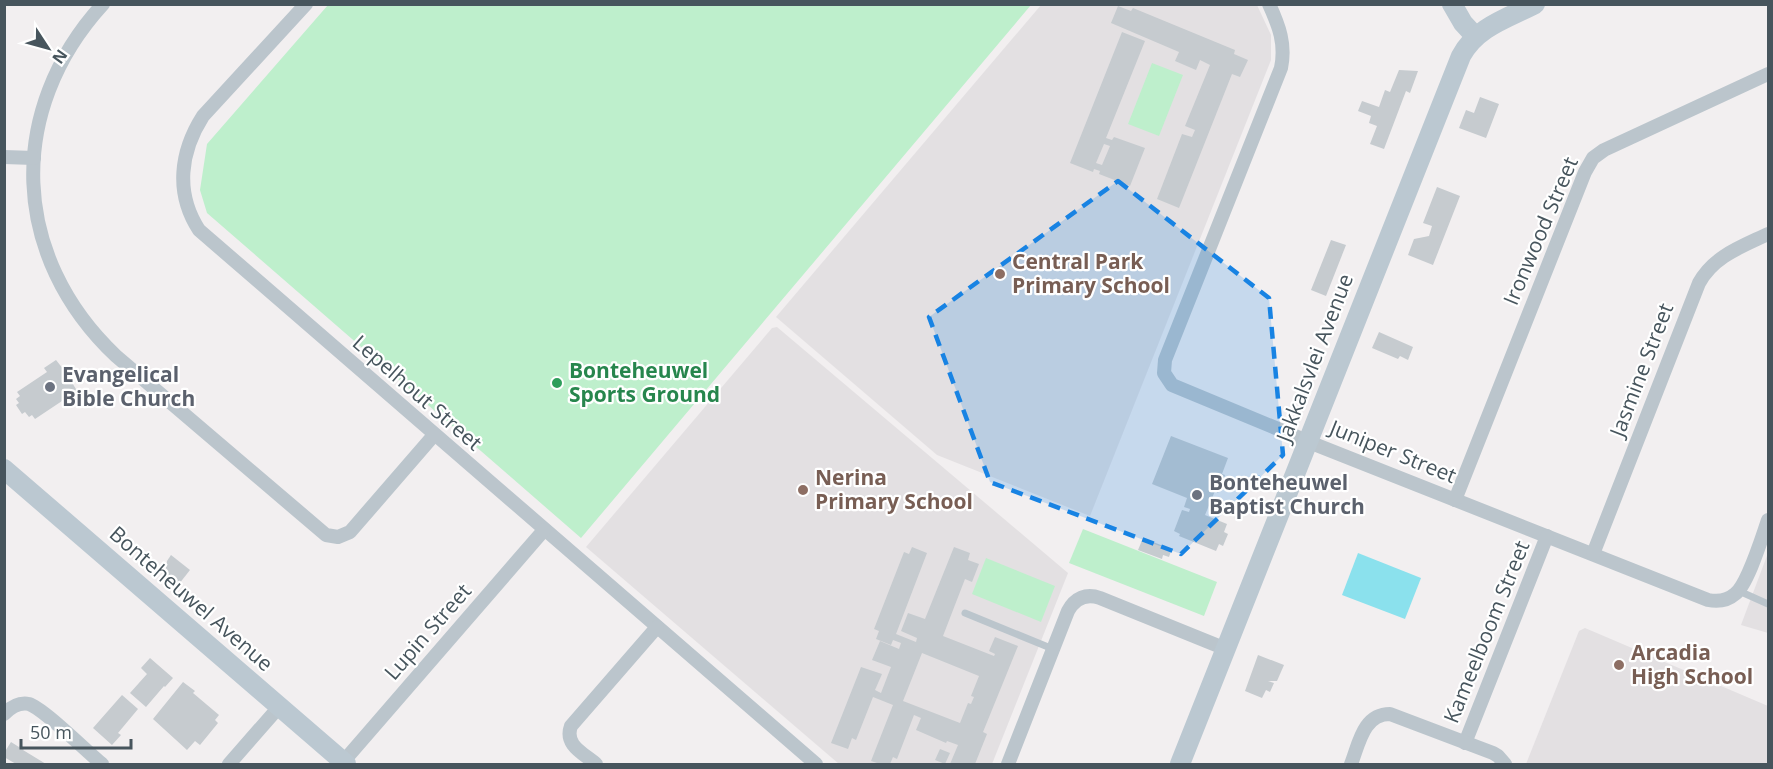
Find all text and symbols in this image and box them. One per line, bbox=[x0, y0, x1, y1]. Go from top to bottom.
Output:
north arrow bbox=[18, 18, 78, 78]
text: N bbox=[47, 45, 73, 69]
street label: Ironwood Street bbox=[1496, 152, 1584, 309]
place label: Central Park Primary School bbox=[1012, 247, 1170, 299]
marker: Central Park Primary School bbox=[993, 267, 1007, 281]
street label: Jakkalsvlei Avenue bbox=[1268, 270, 1359, 448]
street label: Jasmine Street bbox=[1602, 299, 1679, 442]
street label: Lepelhout Street bbox=[347, 328, 488, 456]
place label: Bonteheuwel Sports Ground bbox=[569, 356, 720, 408]
place label: Evangelical Bible Church bbox=[62, 360, 195, 412]
marker: Bonteheuwel Sports Ground bbox=[550, 376, 564, 390]
marker: Evangelical Bible Church bbox=[43, 380, 57, 394]
street label: Juniper Street bbox=[1324, 412, 1461, 489]
place label: Nerina Primary School bbox=[815, 463, 973, 515]
place label: Bonteheuwel Baptist Church bbox=[1209, 468, 1365, 520]
marker: Nerina Primary School bbox=[796, 483, 810, 497]
marker: Bonteheuwel Baptist Church bbox=[1190, 488, 1204, 502]
street label: Bonteheuwel Avenue bbox=[104, 520, 279, 677]
street label: Kameelboom Street bbox=[1437, 536, 1535, 727]
street label: Lupin Street bbox=[378, 577, 477, 685]
place label: Arcadia High School bbox=[1631, 638, 1753, 690]
marker: Arcadia High School bbox=[1612, 658, 1626, 672]
scale bar bbox=[21, 712, 130, 750]
text: 50 m bbox=[30, 720, 72, 744]

